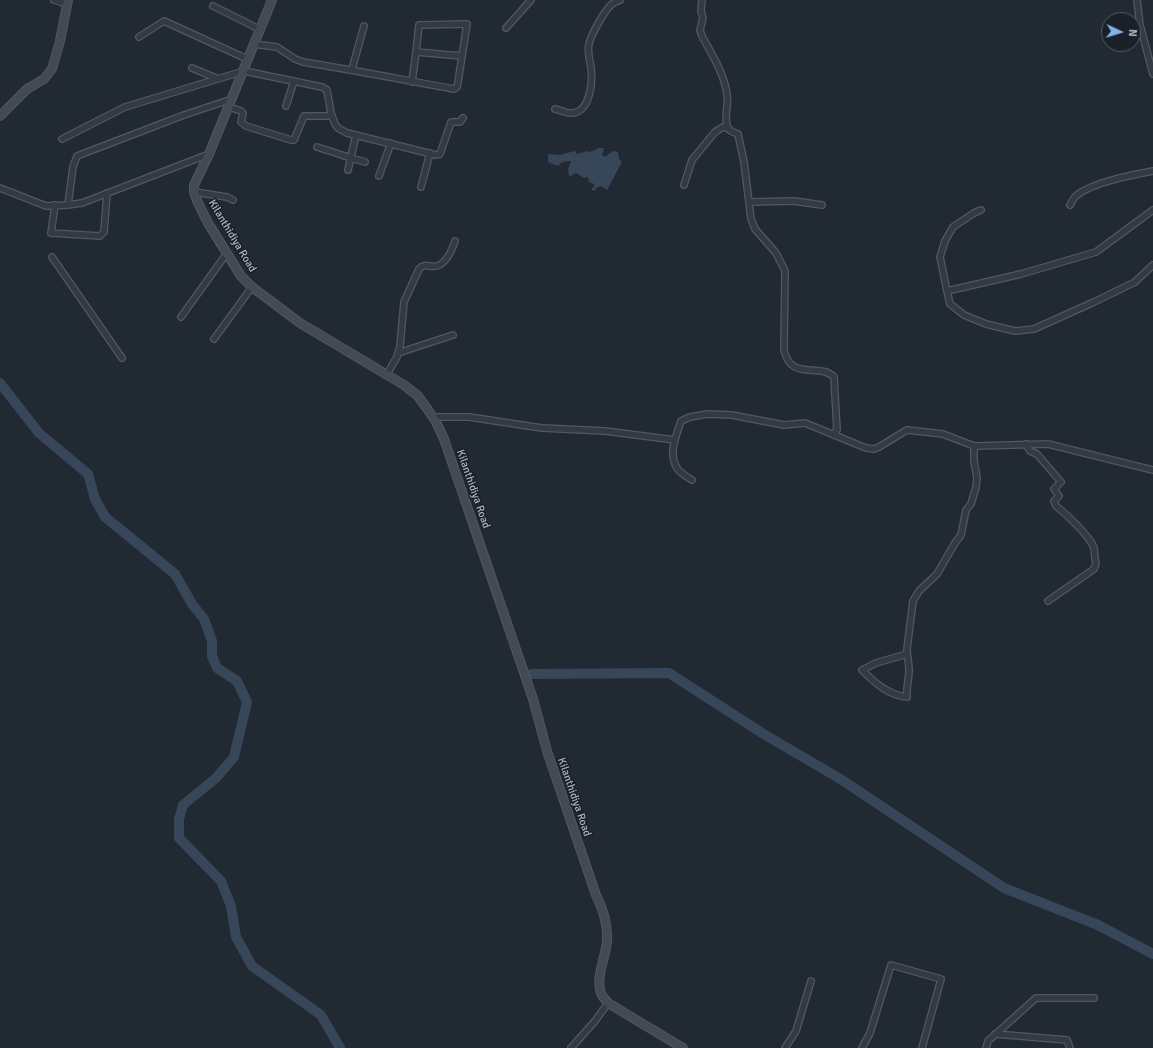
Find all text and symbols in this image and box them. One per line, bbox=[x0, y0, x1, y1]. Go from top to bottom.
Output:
north arrow bbox=[1101, 12, 1141, 52]
text: N bbox=[1126, 29, 1139, 37]
street label: Kilanthidiya Road bbox=[205, 197, 259, 275]
street label: Kilanthidiya Road bbox=[453, 448, 493, 530]
street label: Kilanthidiya Road bbox=[554, 756, 594, 838]

